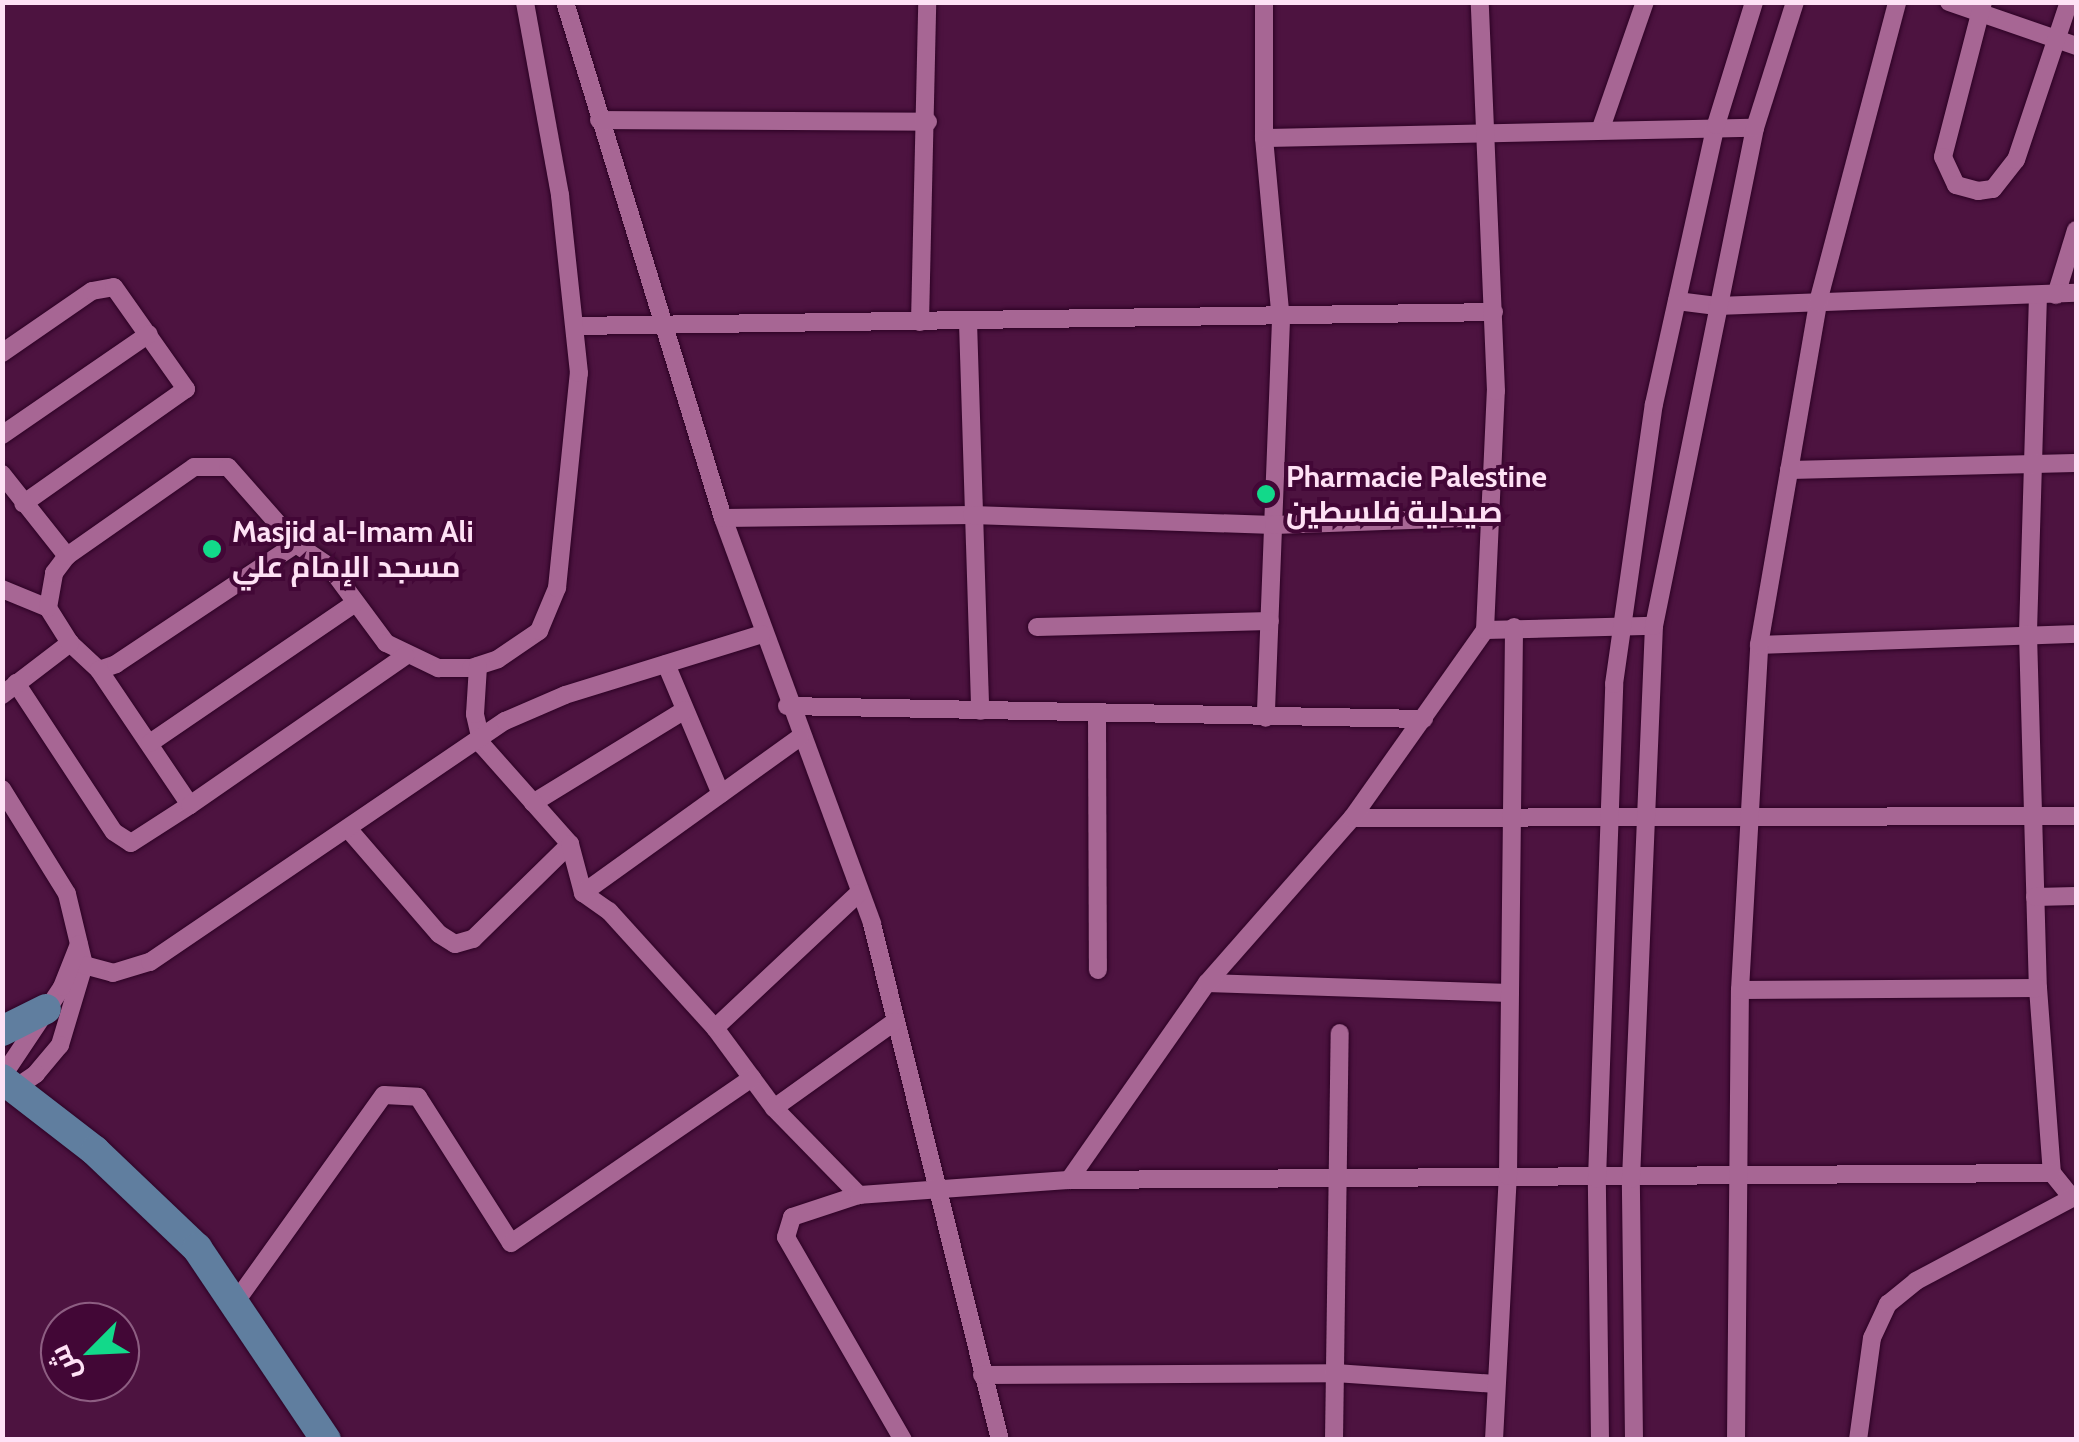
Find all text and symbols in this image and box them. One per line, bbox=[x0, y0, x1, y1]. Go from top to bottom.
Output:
place label: Pharmacie Palestine صيدلية فلسطين bbox=[1286, 459, 1547, 530]
marker: Pharmacie Palestine صيدلية فلسطين bbox=[1255, 483, 1277, 505]
place label: Masjid al-Imam Ali مسجد الإمام علي bbox=[232, 514, 474, 584]
marker: Masjid al-Imam Ali مسجد الإمام علي bbox=[201, 538, 223, 560]
north arrow bbox=[40, 1302, 140, 1402]
text: ش bbox=[42, 1340, 87, 1387]

